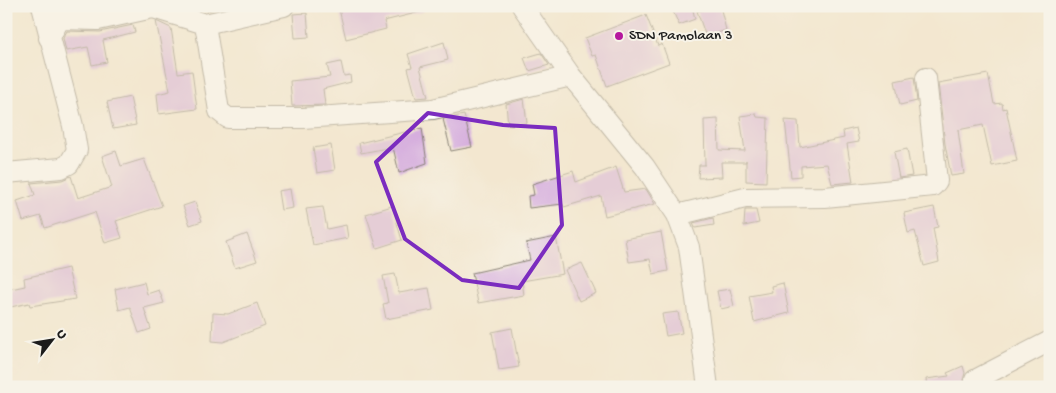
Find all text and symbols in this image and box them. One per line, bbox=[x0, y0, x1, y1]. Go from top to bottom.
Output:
place label: SDN Pamolaan 3 bbox=[629, 27, 733, 45]
marker: SDN Pamolaan 3 bbox=[613, 30, 625, 42]
north arrow bbox=[28, 316, 78, 366]
text: U bbox=[52, 327, 70, 342]

